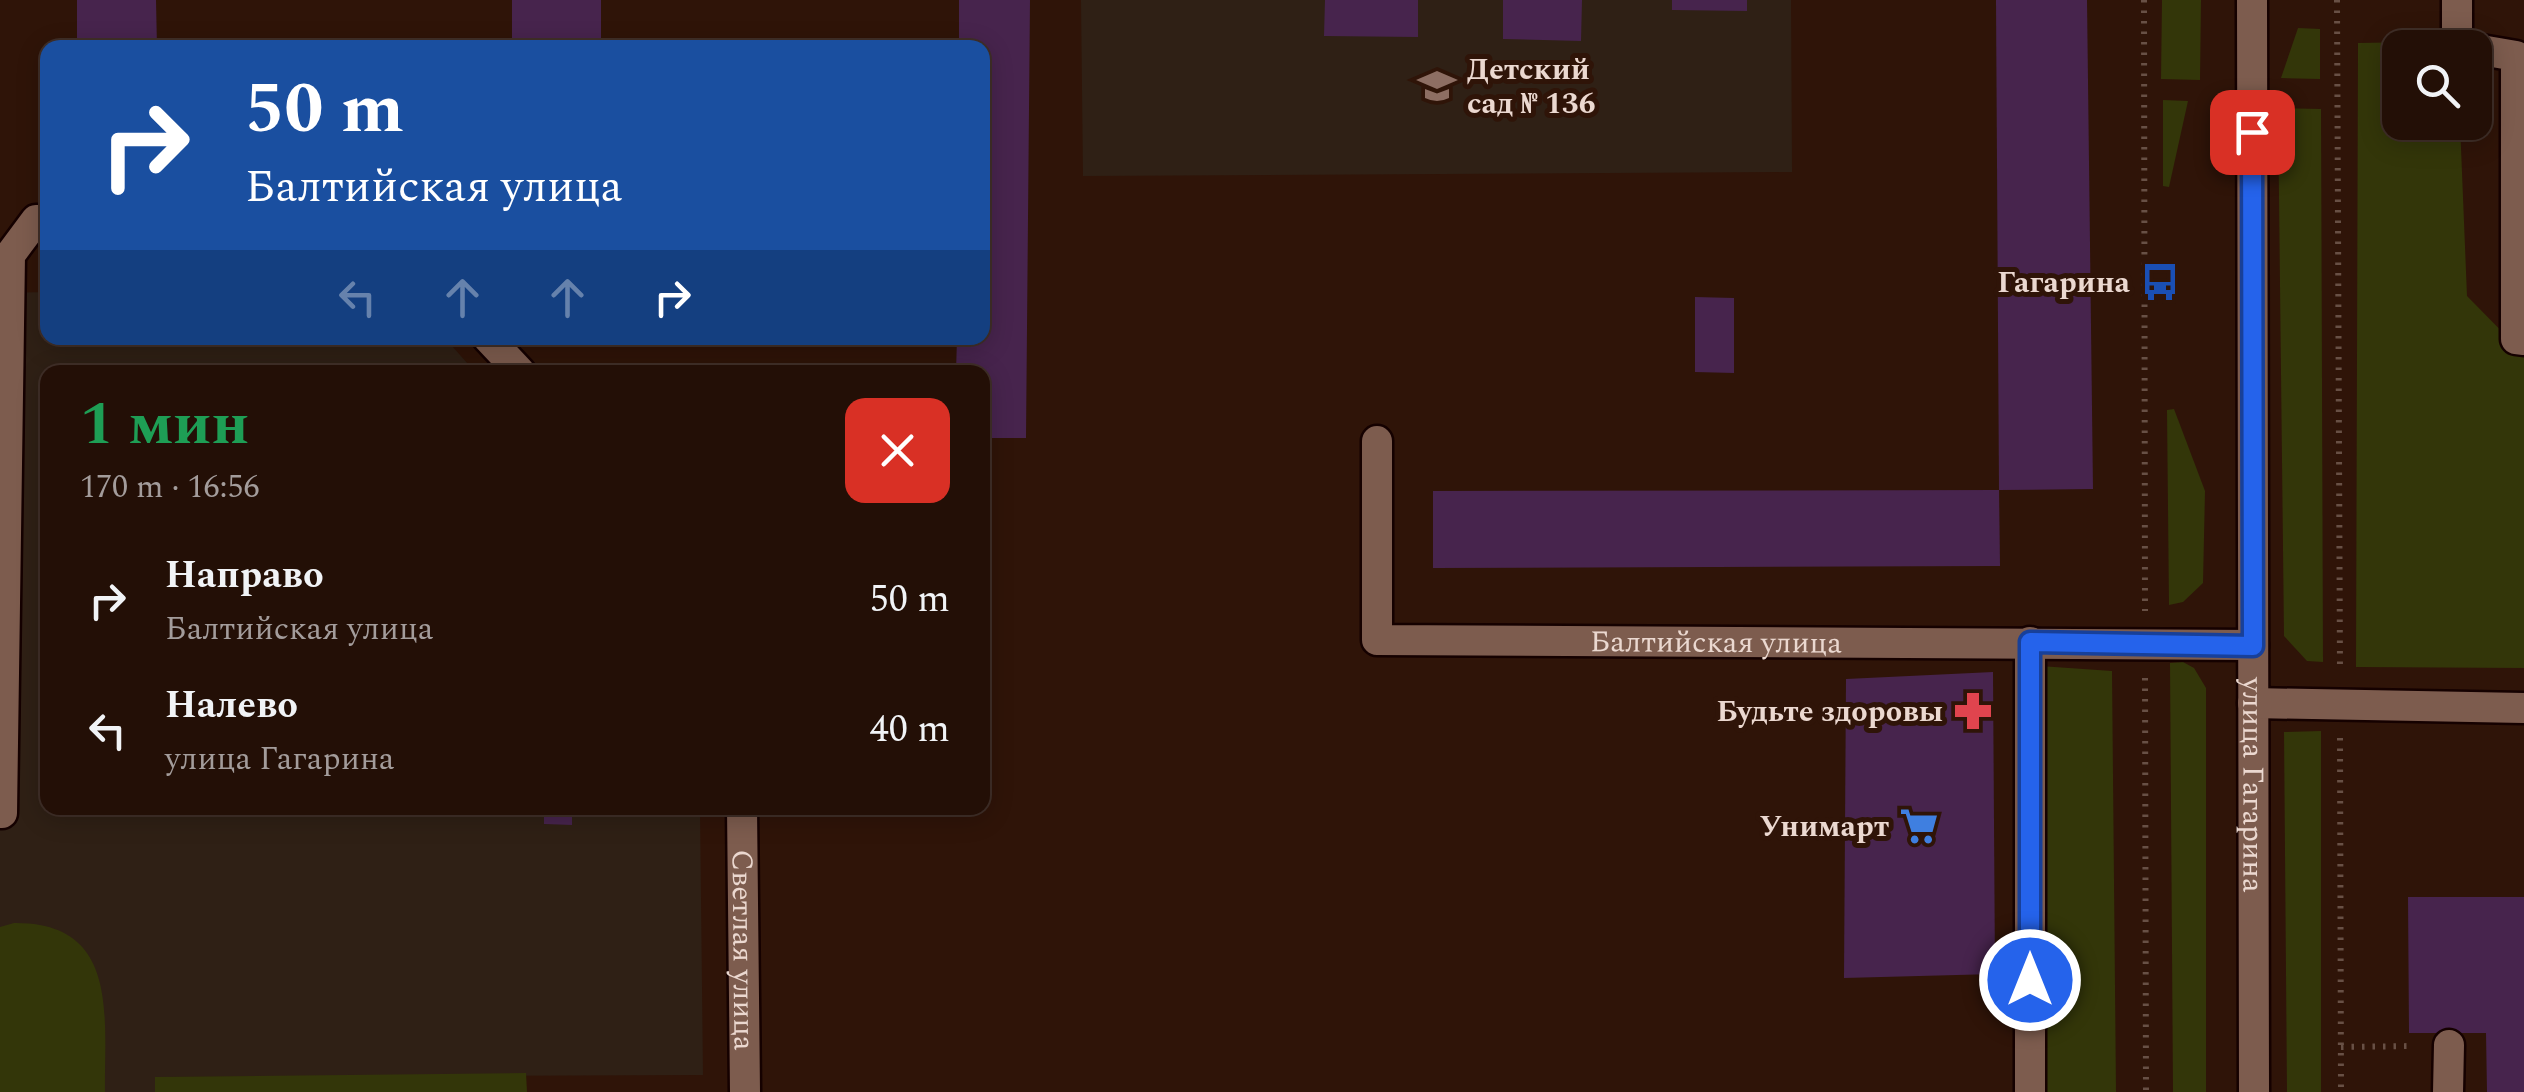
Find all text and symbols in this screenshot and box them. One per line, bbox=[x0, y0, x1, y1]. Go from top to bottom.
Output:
map controls bbox=[2382, 30, 2492, 140]
button: search bbox=[2382, 30, 2492, 140]
place label: Детский сад № 136 bbox=[1467, 47, 1596, 127]
text: 50 m bbox=[245, 57, 404, 163]
school or university icon: Детский сад № 136 bbox=[1416, 65, 1458, 107]
icon: right bbox=[80, 80, 210, 210]
pin bbox=[2210, 90, 2295, 175]
icon: arrive bbox=[2225, 105, 2280, 160]
text: Балтийская улица bbox=[245, 153, 623, 222]
place label: Гагарина bbox=[1997, 260, 2131, 306]
bus stop icon: Гагарина bbox=[2139, 261, 2181, 303]
icon: left bbox=[330, 270, 385, 325]
icon: ahead bbox=[435, 270, 490, 325]
icon: ahead bbox=[540, 270, 595, 325]
icon: right bbox=[645, 270, 700, 325]
text: 1 мин bbox=[80, 379, 249, 471]
button: close bbox=[845, 398, 950, 503]
text: 170 m · 16:56 bbox=[80, 463, 260, 512]
text: Направо bbox=[165, 547, 324, 605]
text: 50 m bbox=[870, 571, 950, 629]
icon: right bbox=[80, 573, 135, 628]
text: Балтийская улица bbox=[165, 605, 433, 654]
street label: Балтийская улица bbox=[1590, 619, 1842, 667]
street label: улица Гагарина bbox=[2229, 676, 2276, 893]
text: Налево bbox=[165, 677, 298, 735]
place label: Будьте здоровы bbox=[1716, 689, 1943, 735]
pharmacy icon: Будьте здоровы bbox=[1952, 690, 1994, 732]
text: 40 m bbox=[870, 701, 950, 759]
icon: left bbox=[80, 703, 135, 758]
text: улица Гагарина bbox=[165, 735, 395, 784]
place label: Унимарт bbox=[1760, 804, 1889, 850]
supermarket icon: Унимарт bbox=[1898, 805, 1940, 847]
street label: Светлая улица bbox=[718, 849, 767, 1051]
position arrow bbox=[1978, 928, 2082, 1032]

